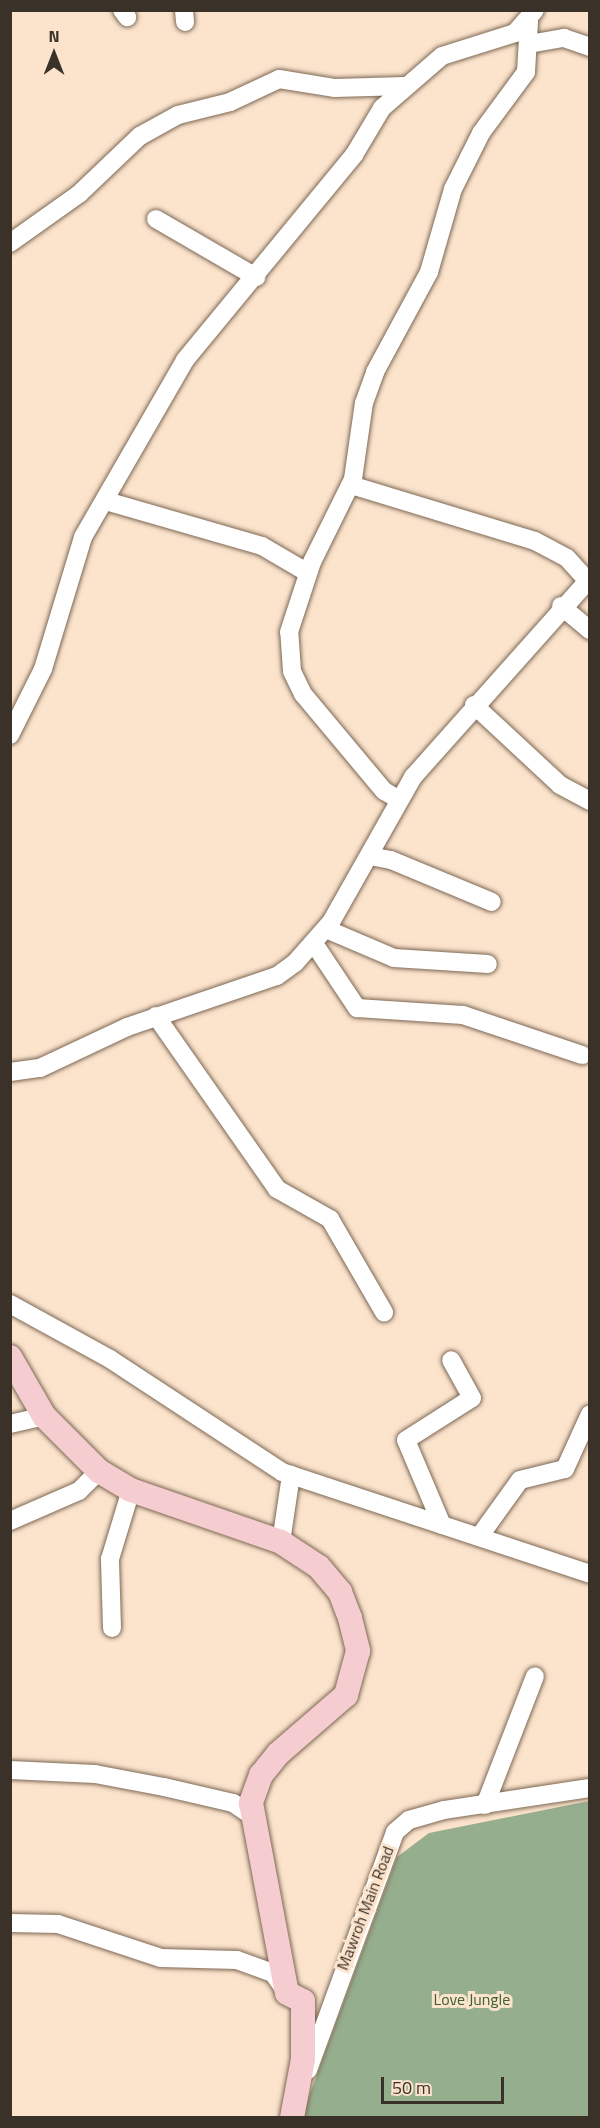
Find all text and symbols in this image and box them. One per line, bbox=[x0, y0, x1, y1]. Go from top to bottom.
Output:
north arrow bbox=[24, 24, 84, 84]
text: N bbox=[48, 24, 60, 48]
street label: Mawroh Main Road bbox=[333, 1843, 397, 1973]
park label: Love Jungle bbox=[434, 1989, 510, 2009]
scale bar bbox=[384, 2065, 507, 2103]
text: 50 m bbox=[392, 2074, 431, 2101]

